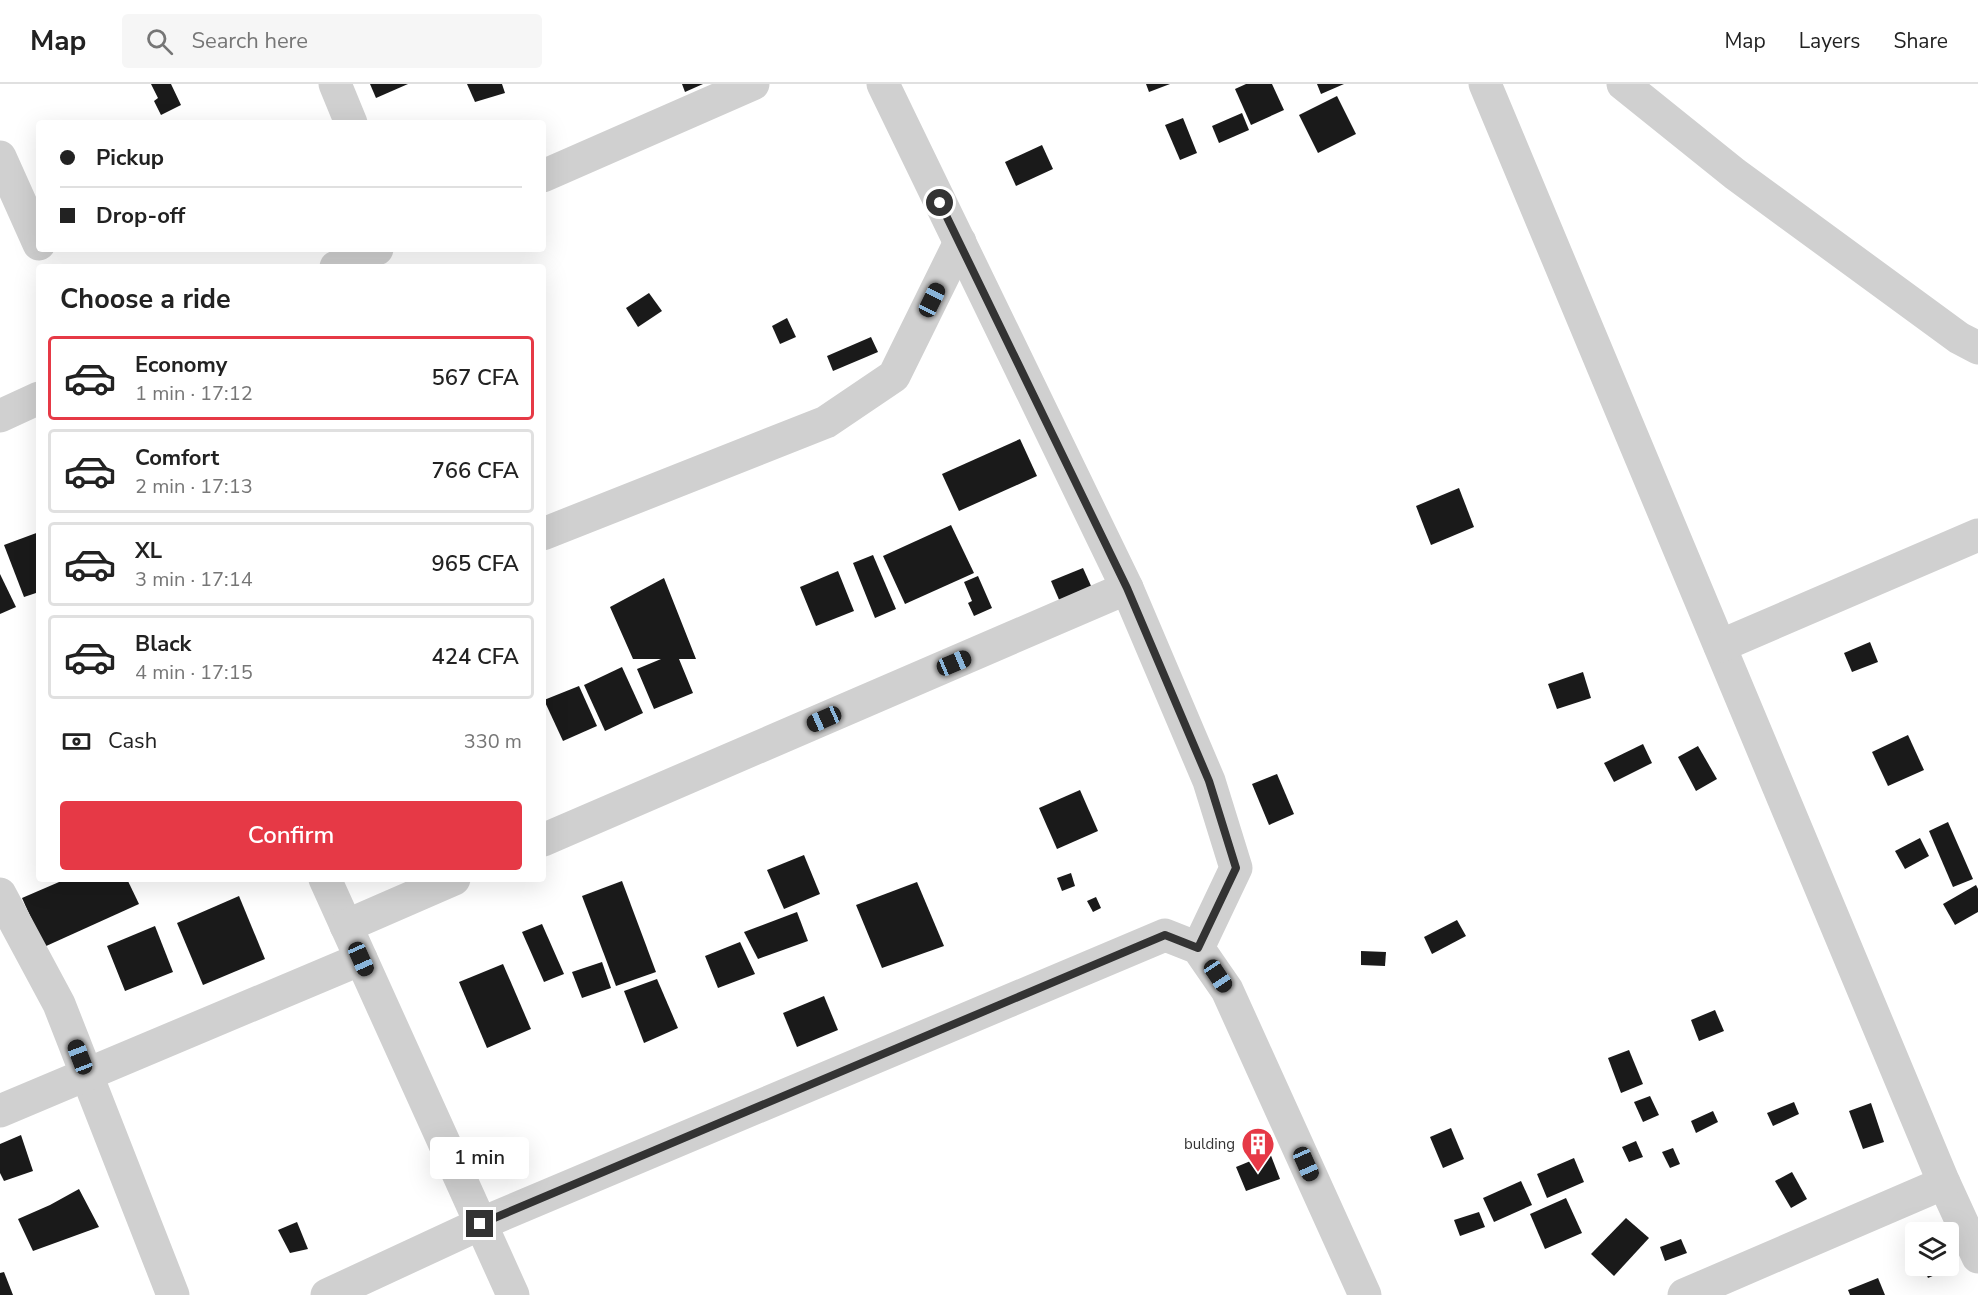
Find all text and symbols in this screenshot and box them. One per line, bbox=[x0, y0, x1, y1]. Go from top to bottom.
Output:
search box bbox=[122, 14, 542, 68]
text: Map bbox=[30, 22, 86, 60]
icon: search bbox=[143, 25, 176, 58]
text: Search here bbox=[191, 26, 308, 56]
text: Map bbox=[1724, 27, 1766, 55]
text: Layers bbox=[1799, 27, 1860, 55]
text: Share bbox=[1893, 27, 1948, 55]
text: Pickup bbox=[96, 143, 164, 173]
route start bbox=[926, 189, 953, 216]
text: Drop-off bbox=[96, 201, 185, 231]
car bbox=[916, 280, 948, 320]
text: Choose a ride bbox=[60, 281, 231, 318]
text: Economy bbox=[135, 350, 227, 380]
icon: car bbox=[63, 351, 117, 405]
text: 567 CFA bbox=[432, 363, 519, 393]
text: 1 min · 17:12 bbox=[135, 380, 253, 407]
text: Comfort bbox=[135, 443, 219, 473]
icon: car bbox=[63, 444, 117, 498]
text: 766 CFA bbox=[432, 456, 519, 486]
text: 2 min · 17:13 bbox=[135, 473, 253, 500]
text: XL bbox=[135, 536, 162, 566]
icon: car bbox=[63, 537, 117, 591]
text: 965 CFA bbox=[432, 549, 519, 579]
text: 3 min · 17:14 bbox=[135, 566, 253, 593]
text: Black bbox=[135, 629, 191, 659]
icon: car bbox=[63, 630, 117, 684]
text: 424 CFA bbox=[432, 642, 519, 672]
car bbox=[934, 648, 974, 678]
text: 4 min · 17:15 bbox=[135, 659, 253, 686]
car bbox=[804, 703, 844, 735]
icon: cash bbox=[60, 725, 93, 758]
text: Cash bbox=[108, 726, 157, 756]
text: 330 m bbox=[464, 728, 522, 755]
button: Confirm bbox=[60, 801, 522, 870]
car bbox=[345, 939, 377, 979]
car bbox=[1200, 956, 1236, 996]
car bbox=[65, 1037, 95, 1077]
building icon: bulding bbox=[1240, 1126, 1276, 1173]
place label: bulding bbox=[1184, 1134, 1235, 1154]
callout: 1 min bbox=[430, 1137, 530, 1179]
text: 1 min bbox=[454, 1144, 505, 1171]
car bbox=[1290, 1144, 1322, 1184]
route end bbox=[466, 1210, 493, 1237]
map controls bbox=[1905, 1222, 1959, 1276]
button: layers bbox=[1905, 1222, 1959, 1276]

